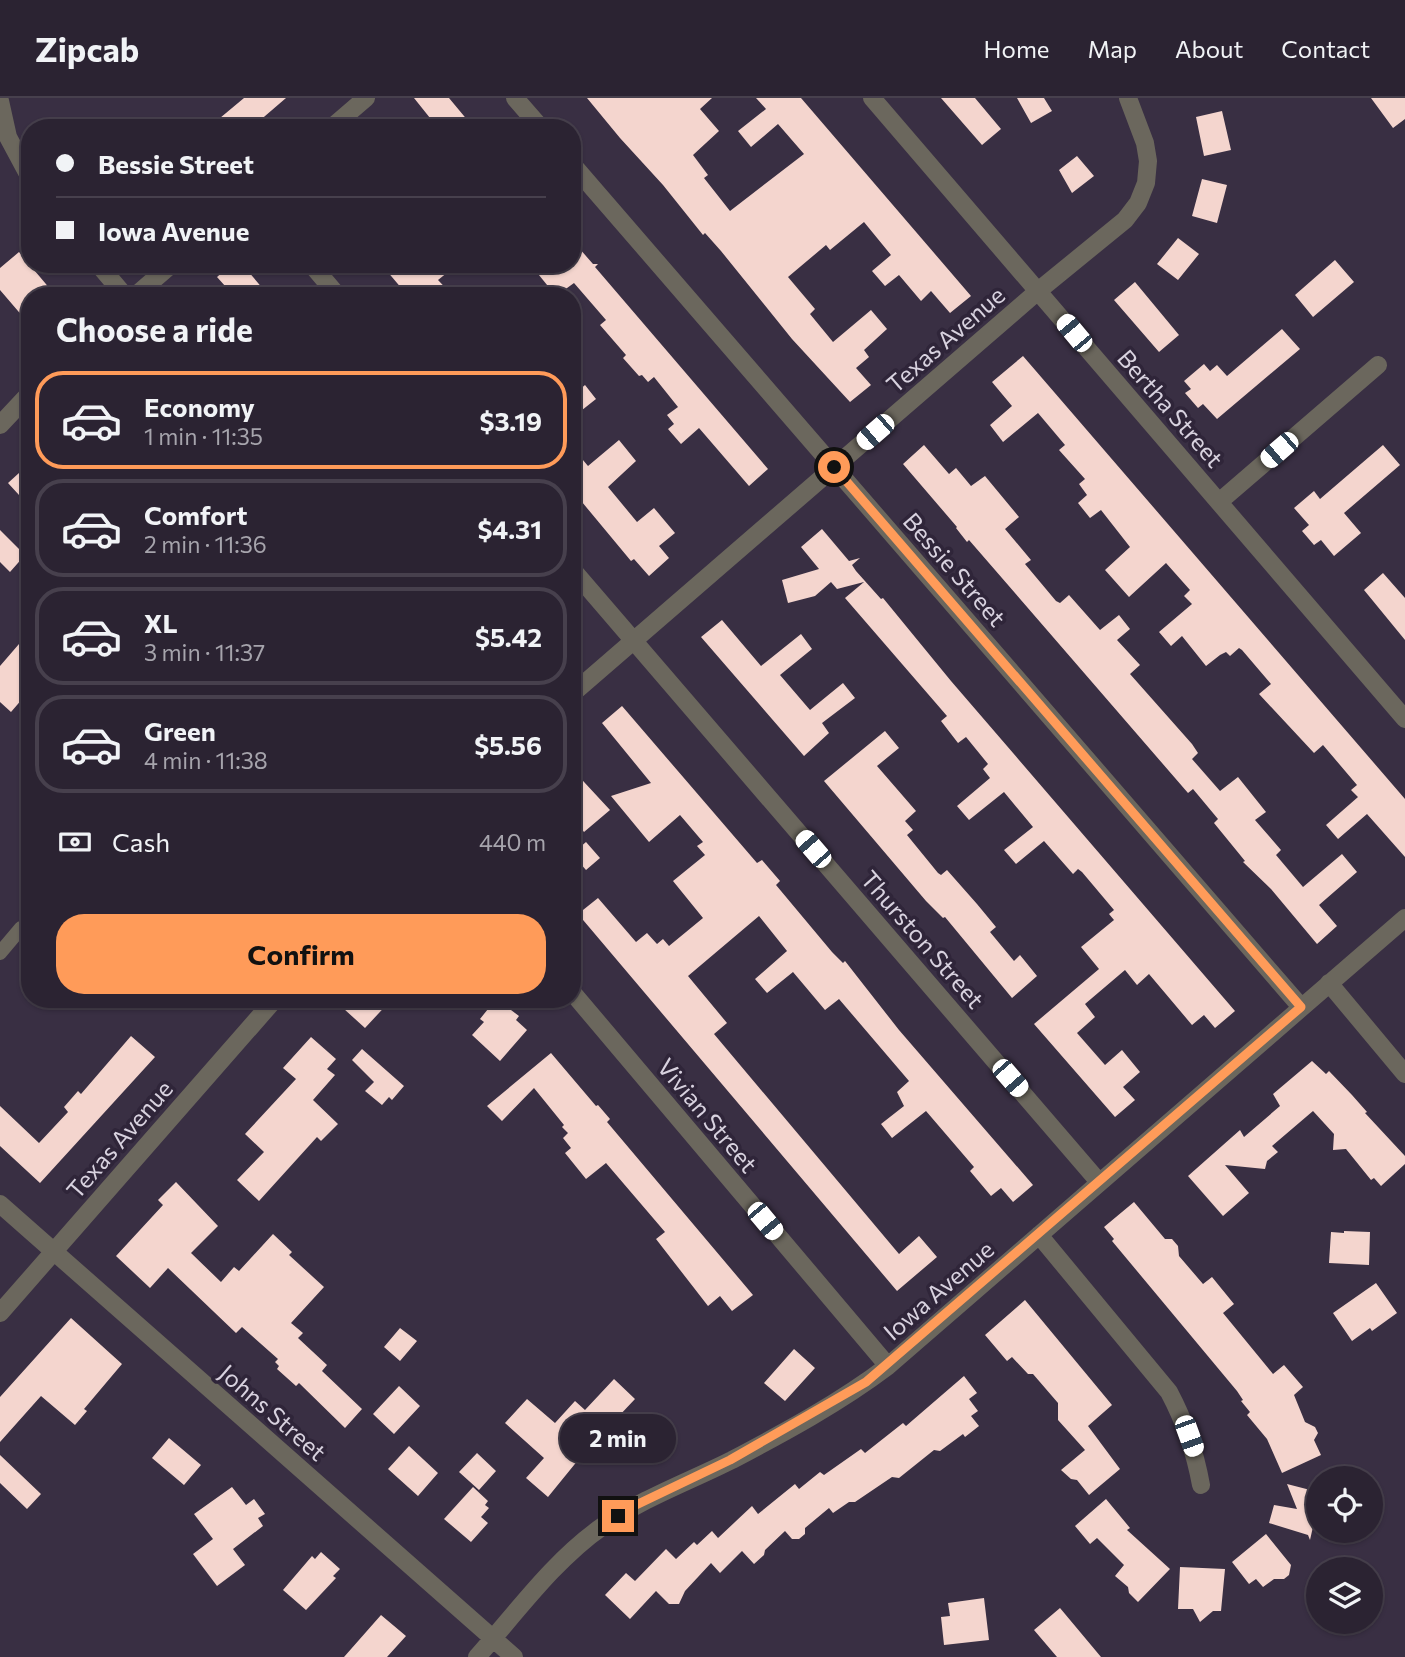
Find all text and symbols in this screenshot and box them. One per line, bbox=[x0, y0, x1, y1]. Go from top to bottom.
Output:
text: Zipcab bbox=[35, 28, 139, 69]
text: Home bbox=[984, 34, 1050, 63]
text: Map bbox=[1088, 34, 1137, 63]
text: About bbox=[1175, 34, 1243, 63]
text: Contact bbox=[1281, 34, 1370, 63]
text: Bessie Street bbox=[98, 148, 254, 179]
text: Iowa Avenue bbox=[98, 215, 249, 246]
street label: Texas Avenue bbox=[880, 280, 1010, 398]
text: Choose a ride bbox=[56, 309, 253, 349]
car bbox=[1053, 310, 1096, 356]
street label: Bertha Street bbox=[1112, 343, 1230, 473]
icon: car bbox=[60, 389, 123, 452]
text: Economy bbox=[144, 391, 255, 422]
text: $3.19 bbox=[480, 405, 542, 436]
car bbox=[853, 410, 898, 454]
text: 1 min · 11:35 bbox=[144, 422, 263, 450]
car bbox=[1257, 428, 1302, 472]
route start bbox=[818, 451, 850, 483]
icon: car bbox=[60, 497, 123, 560]
text: Comfort bbox=[144, 499, 247, 530]
street label: Bessie Street bbox=[898, 506, 1012, 632]
text: $4.31 bbox=[477, 513, 542, 544]
text: 2 min · 11:36 bbox=[144, 530, 267, 558]
icon: car bbox=[60, 605, 123, 668]
text: XL bbox=[144, 607, 178, 638]
text: $5.42 bbox=[475, 621, 542, 652]
text: 3 min · 11:37 bbox=[144, 638, 265, 666]
icon: car bbox=[60, 713, 123, 776]
text: Green bbox=[144, 715, 216, 746]
text: $5.56 bbox=[474, 729, 542, 760]
text: 4 min · 11:38 bbox=[144, 746, 268, 774]
icon: cash bbox=[56, 823, 94, 861]
text: Cash bbox=[112, 826, 170, 857]
car bbox=[792, 826, 835, 872]
text: 440 m bbox=[479, 828, 546, 856]
street label: Thurston Street bbox=[855, 864, 991, 1014]
button: Confirm bbox=[56, 914, 546, 994]
street label: Vivian Street bbox=[652, 1052, 764, 1178]
car bbox=[989, 1055, 1032, 1101]
street label: Texas Avenue bbox=[60, 1074, 178, 1204]
car bbox=[744, 1198, 787, 1244]
street label: Iowa Avenue bbox=[877, 1234, 999, 1346]
street label: Johns Street bbox=[214, 1358, 333, 1466]
car bbox=[1172, 1413, 1207, 1459]
callout: 2 min bbox=[560, 1414, 676, 1464]
text: 2 min bbox=[589, 1424, 647, 1452]
map controls bbox=[1306, 1466, 1383, 1634]
button: locate bbox=[1306, 1466, 1383, 1543]
route end bbox=[602, 1500, 634, 1532]
button: layers bbox=[1306, 1557, 1383, 1634]

